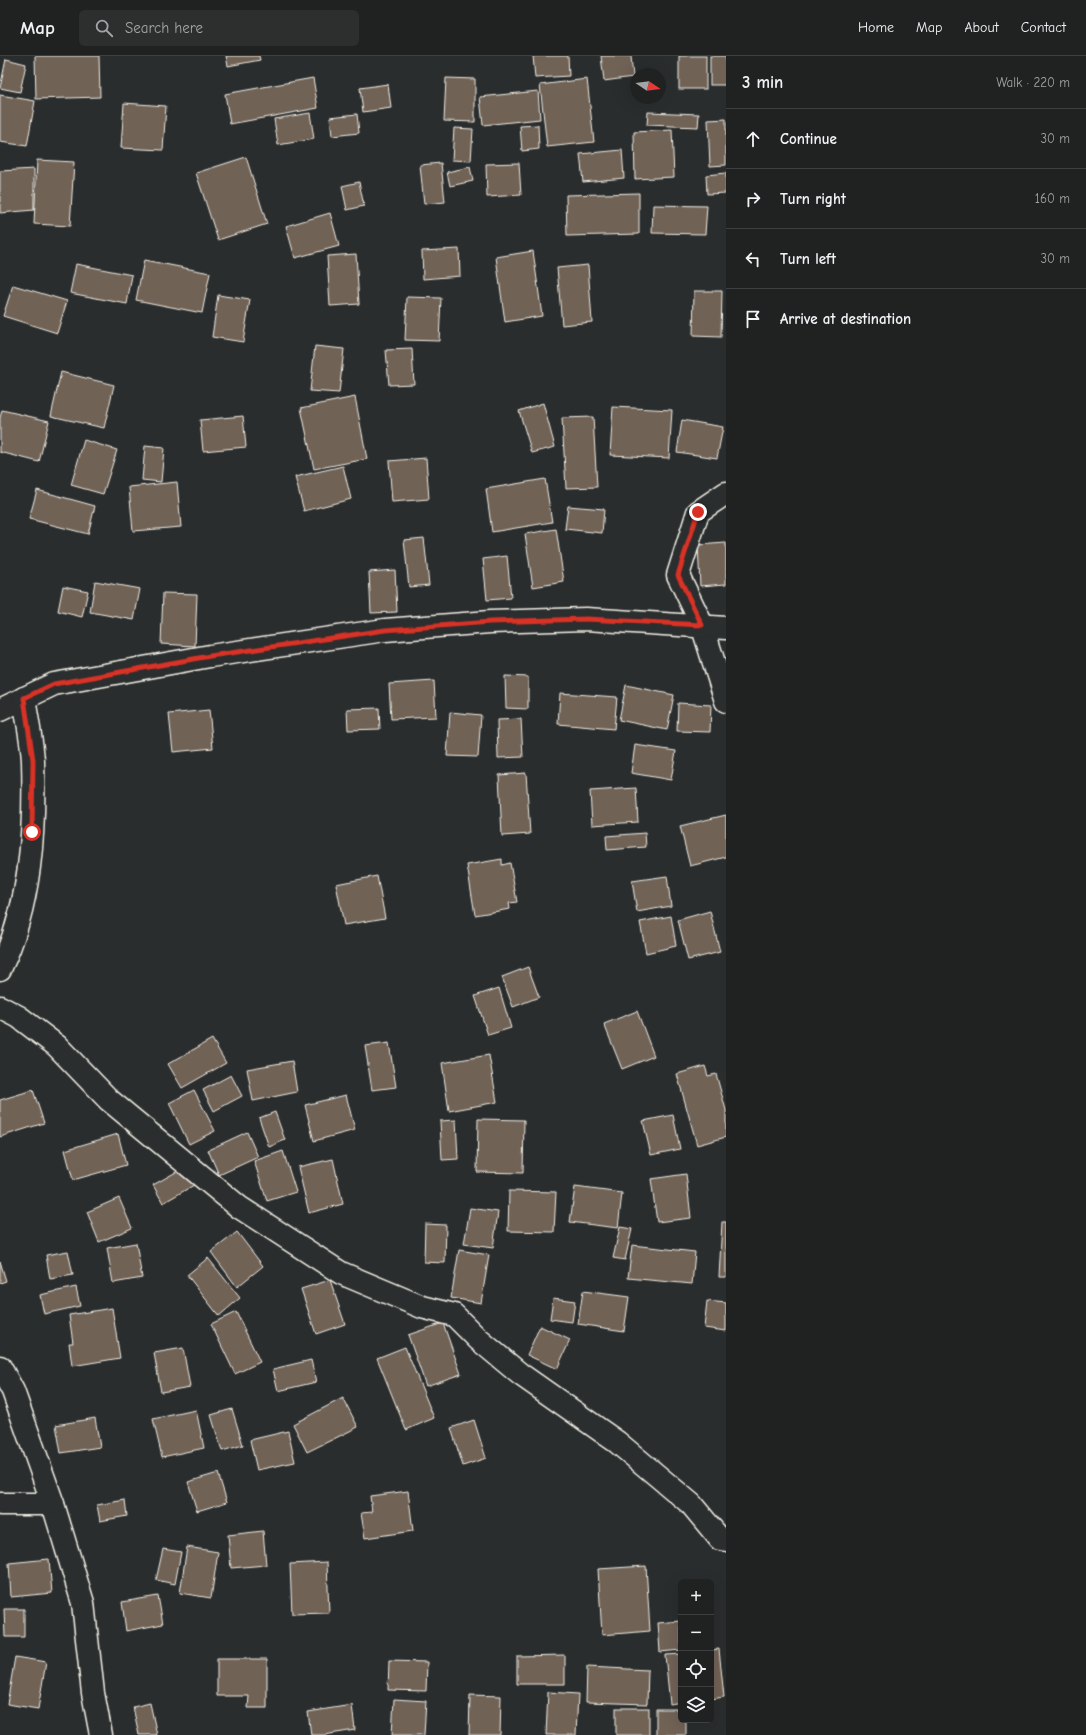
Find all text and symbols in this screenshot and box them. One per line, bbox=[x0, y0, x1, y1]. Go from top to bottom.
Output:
search box bbox=[79, 10, 359, 46]
text: Map bbox=[20, 17, 55, 39]
icon: search bbox=[93, 17, 115, 39]
text: Search here bbox=[125, 19, 203, 37]
text: Home bbox=[858, 19, 894, 36]
text: Map bbox=[916, 19, 942, 36]
text: About bbox=[964, 19, 999, 36]
text: Contact bbox=[1021, 19, 1066, 36]
north arrow bbox=[630, 68, 666, 104]
text: 3 min bbox=[742, 73, 783, 92]
text: Walk · 220 m bbox=[996, 75, 1070, 90]
icon: ahead bbox=[742, 128, 764, 150]
text: Continue bbox=[780, 130, 837, 148]
text: 30 m bbox=[1040, 131, 1070, 146]
icon: right bbox=[742, 188, 764, 210]
text: Turn right bbox=[780, 190, 846, 208]
text: 160 m bbox=[1035, 191, 1070, 206]
icon: left bbox=[742, 248, 764, 270]
text: Turn left bbox=[780, 250, 836, 268]
text: 30 m bbox=[1040, 251, 1070, 266]
icon: arrive bbox=[742, 308, 764, 330]
text: Arrive at destination bbox=[780, 310, 911, 328]
route end bbox=[689, 503, 707, 521]
route start bbox=[23, 823, 41, 841]
map controls bbox=[678, 1579, 714, 1723]
button: + bbox=[678, 1579, 714, 1615]
button: − bbox=[678, 1615, 714, 1651]
button: locate bbox=[678, 1651, 714, 1687]
button: layers bbox=[678, 1687, 714, 1723]

